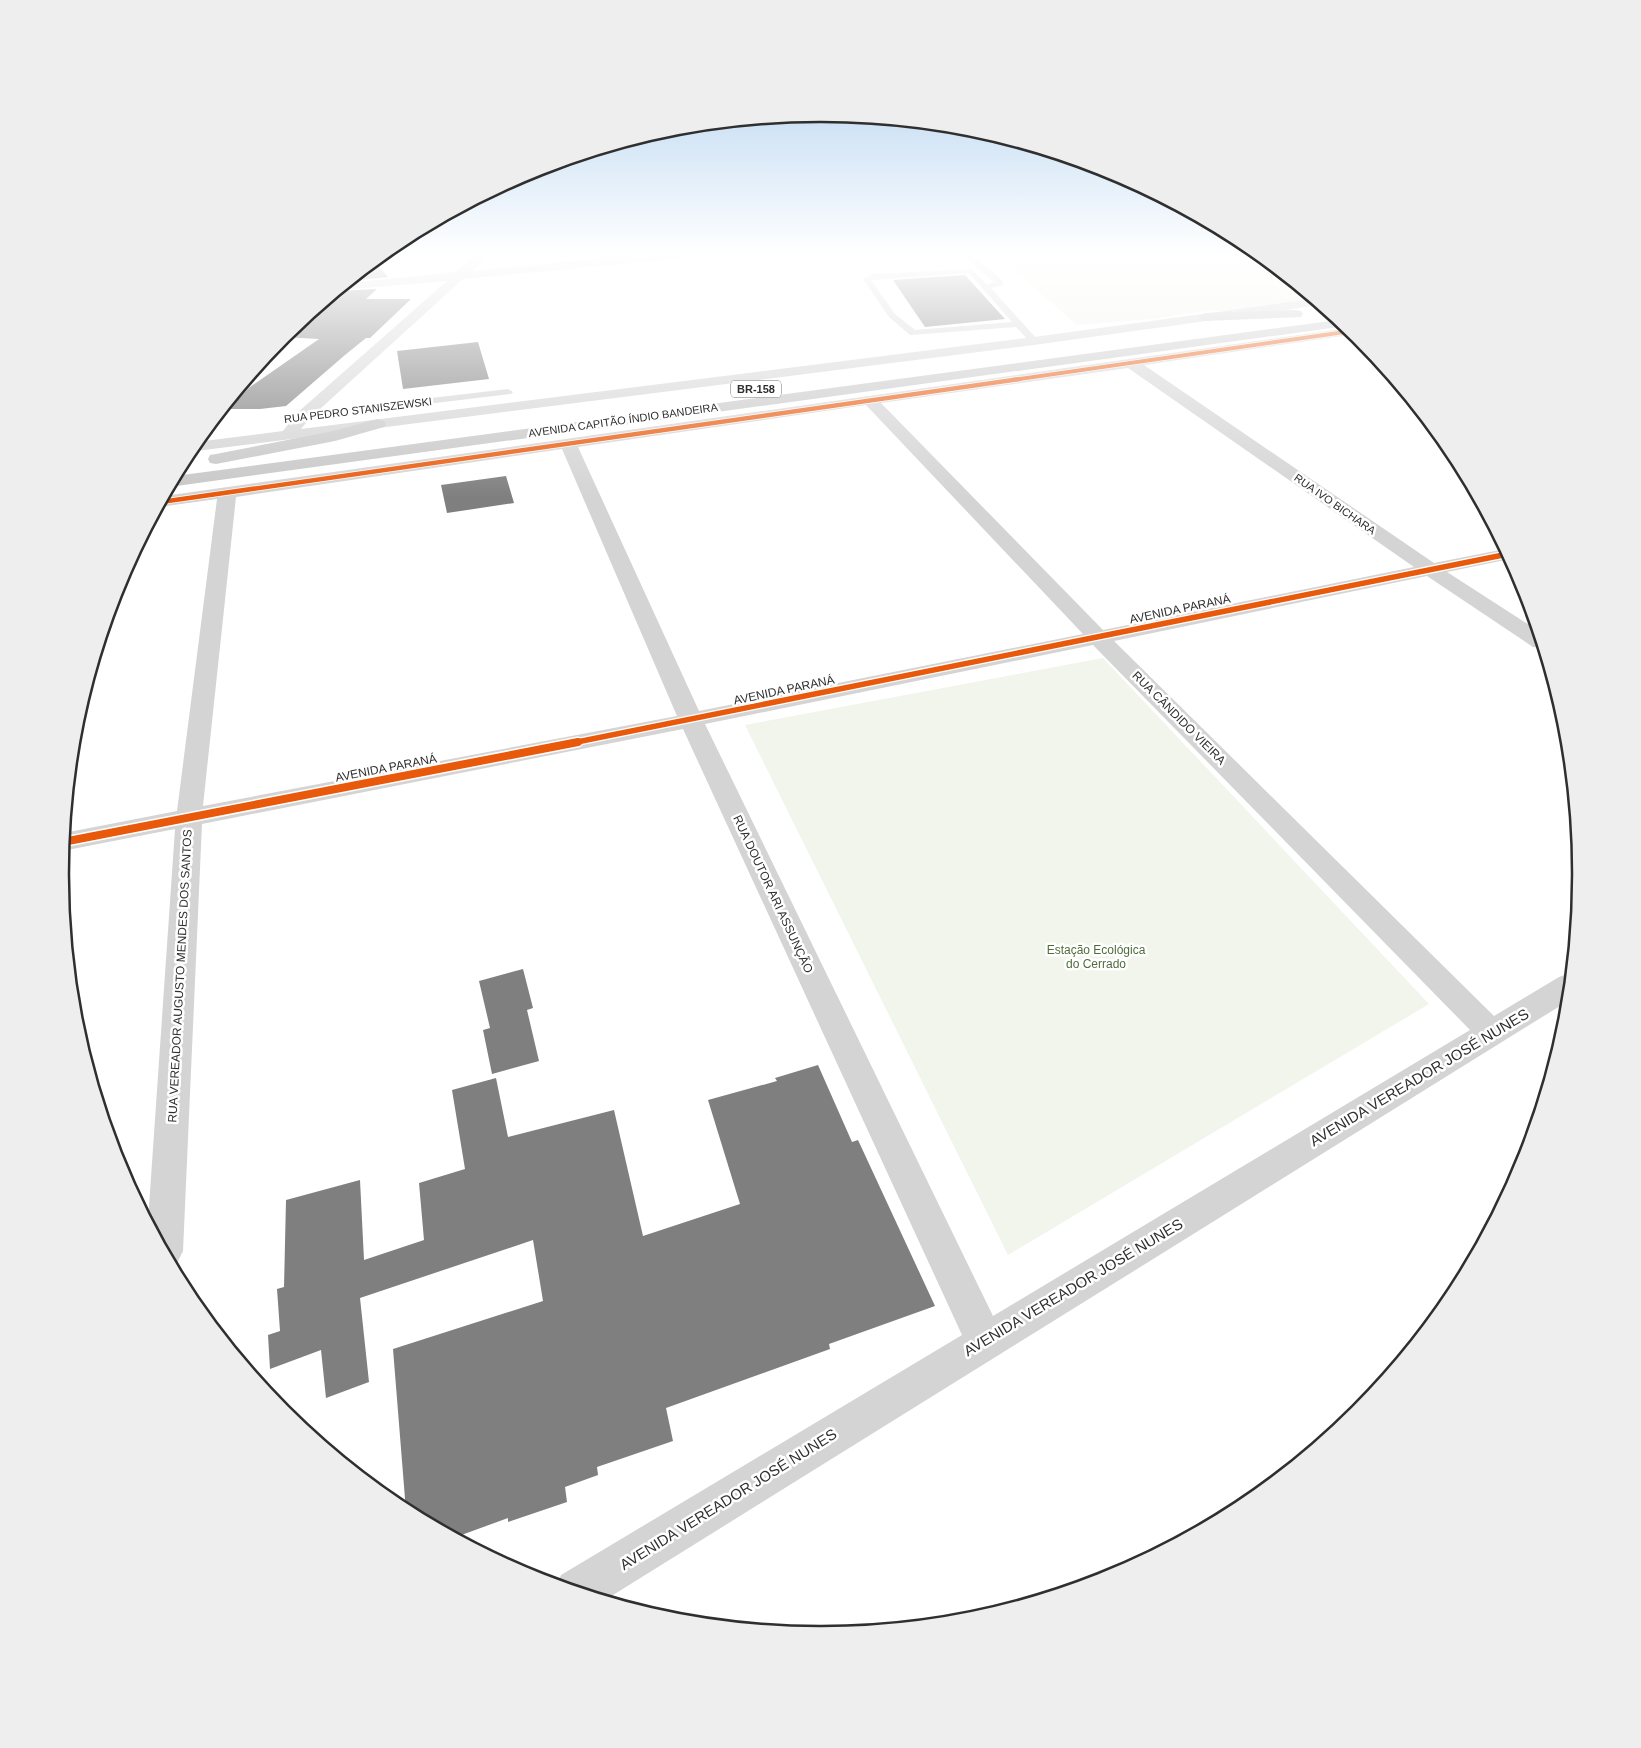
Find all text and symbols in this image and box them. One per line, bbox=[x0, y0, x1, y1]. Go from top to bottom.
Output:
road number: BR-158 bbox=[731, 380, 781, 398]
street label: RUA PEDRO STANISZEWSKI bbox=[283, 395, 433, 425]
street label: AVENIDA CAPITÃO ÍNDIO BANDEIRA bbox=[528, 401, 719, 439]
street label: RUA IVO BICHARA bbox=[1292, 471, 1379, 537]
street label: AVENIDA PARANÁ bbox=[1128, 590, 1232, 627]
street label: RUA CÂNDIDO VIEIRA bbox=[1129, 668, 1229, 768]
street label: AVENIDA PARANÁ bbox=[732, 671, 836, 708]
street label: AVENIDA PARANÁ bbox=[334, 750, 438, 785]
street label: RUA DOUTOR ARI ASSUNÇÃO bbox=[730, 813, 816, 975]
street label: RUA VEREADOR AUGUSTO MENDES DOS SANTOS bbox=[165, 829, 195, 1123]
park label: Estação Ecológica do Cerrado bbox=[1047, 943, 1146, 971]
street label: AVENIDA VEREADOR JOSÉ NUNES bbox=[1306, 1005, 1532, 1149]
street label: AVENIDA VEREADOR JOSÉ NUNES bbox=[960, 1215, 1186, 1359]
street label: AVENIDA VEREADOR JOSÉ NUNES bbox=[617, 1425, 839, 1573]

